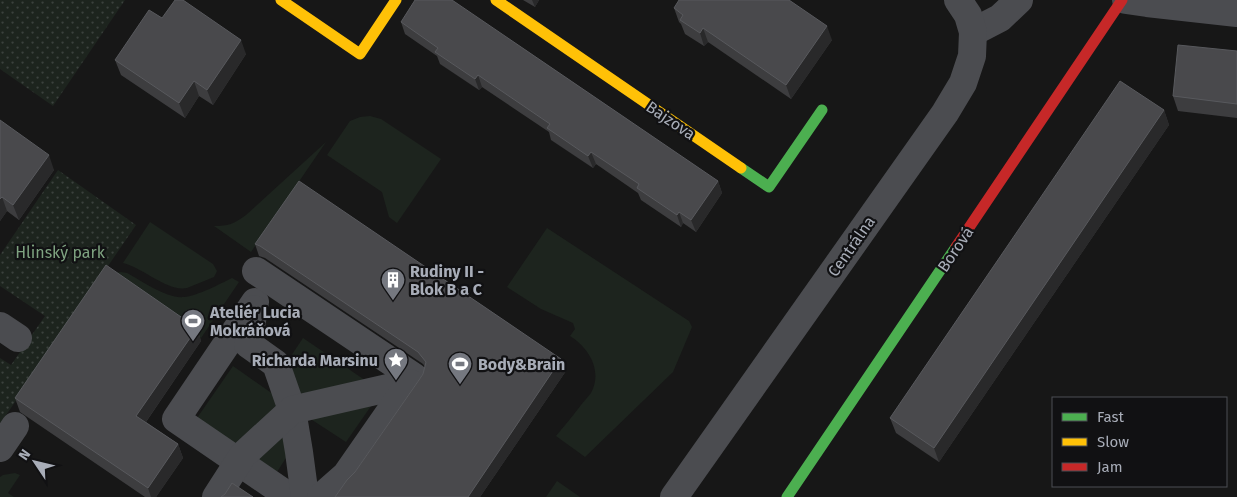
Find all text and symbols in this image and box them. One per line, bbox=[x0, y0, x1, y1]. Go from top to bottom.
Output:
street label: Bajzova bbox=[643, 97, 699, 144]
street label: Centrálna bbox=[824, 212, 879, 280]
street label: Borová bbox=[933, 223, 977, 275]
park label: Hlinský park bbox=[15, 243, 106, 262]
place label: Rudiny II - Blok B a C bbox=[410, 262, 484, 299]
building icon: Rudiny II - Blok B a C bbox=[380, 267, 406, 301]
place label: Ateliér Lucia Mokráňová bbox=[209, 303, 301, 340]
sports icon: Ateliér Lucia Mokráňová bbox=[180, 308, 206, 342]
place icon: Richarda Marsinu bbox=[383, 347, 409, 381]
place label: Richarda Marsinu bbox=[252, 351, 378, 370]
sports icon: Body&Brain bbox=[447, 351, 473, 385]
place label: Body&Brain bbox=[478, 355, 565, 374]
legend bbox=[1052, 397, 1227, 487]
text: Fast bbox=[1097, 408, 1124, 426]
text: Slow bbox=[1097, 433, 1129, 451]
north arrow bbox=[10, 437, 60, 487]
text: N bbox=[15, 446, 34, 464]
text: Jam bbox=[1097, 458, 1123, 476]

